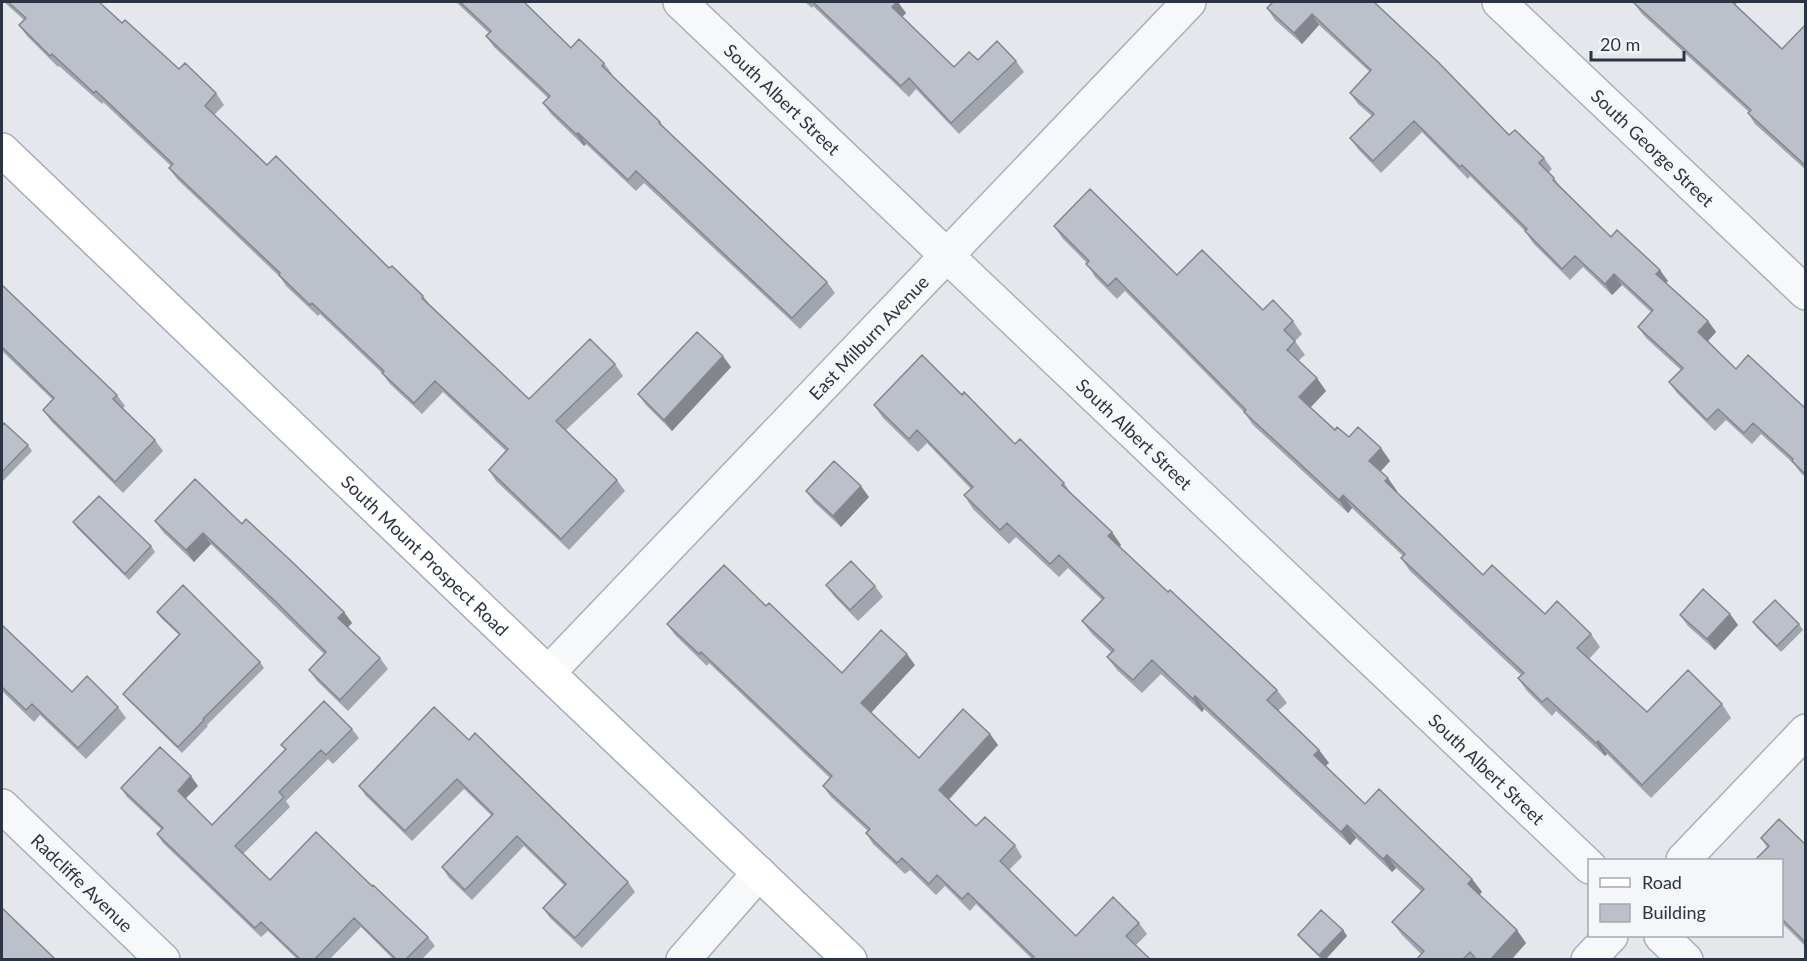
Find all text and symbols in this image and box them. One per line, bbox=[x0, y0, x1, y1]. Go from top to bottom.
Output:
scale bar bbox=[1591, 24, 1684, 62]
text: 20 m bbox=[1600, 33, 1640, 55]
street label: South Albert Street bbox=[720, 39, 845, 160]
street label: South George Street bbox=[1587, 84, 1719, 212]
street label: East Milburn Avenue bbox=[804, 271, 933, 404]
street label: South Albert Street bbox=[1072, 374, 1197, 495]
street label: South Mount Prospect Road bbox=[337, 470, 513, 640]
street label: South Albert Street bbox=[1424, 709, 1550, 829]
street label: Radcliffe Avenue bbox=[27, 829, 138, 936]
legend bbox=[1588, 859, 1783, 937]
text: Road bbox=[1642, 871, 1682, 893]
text: Building bbox=[1642, 901, 1706, 923]

